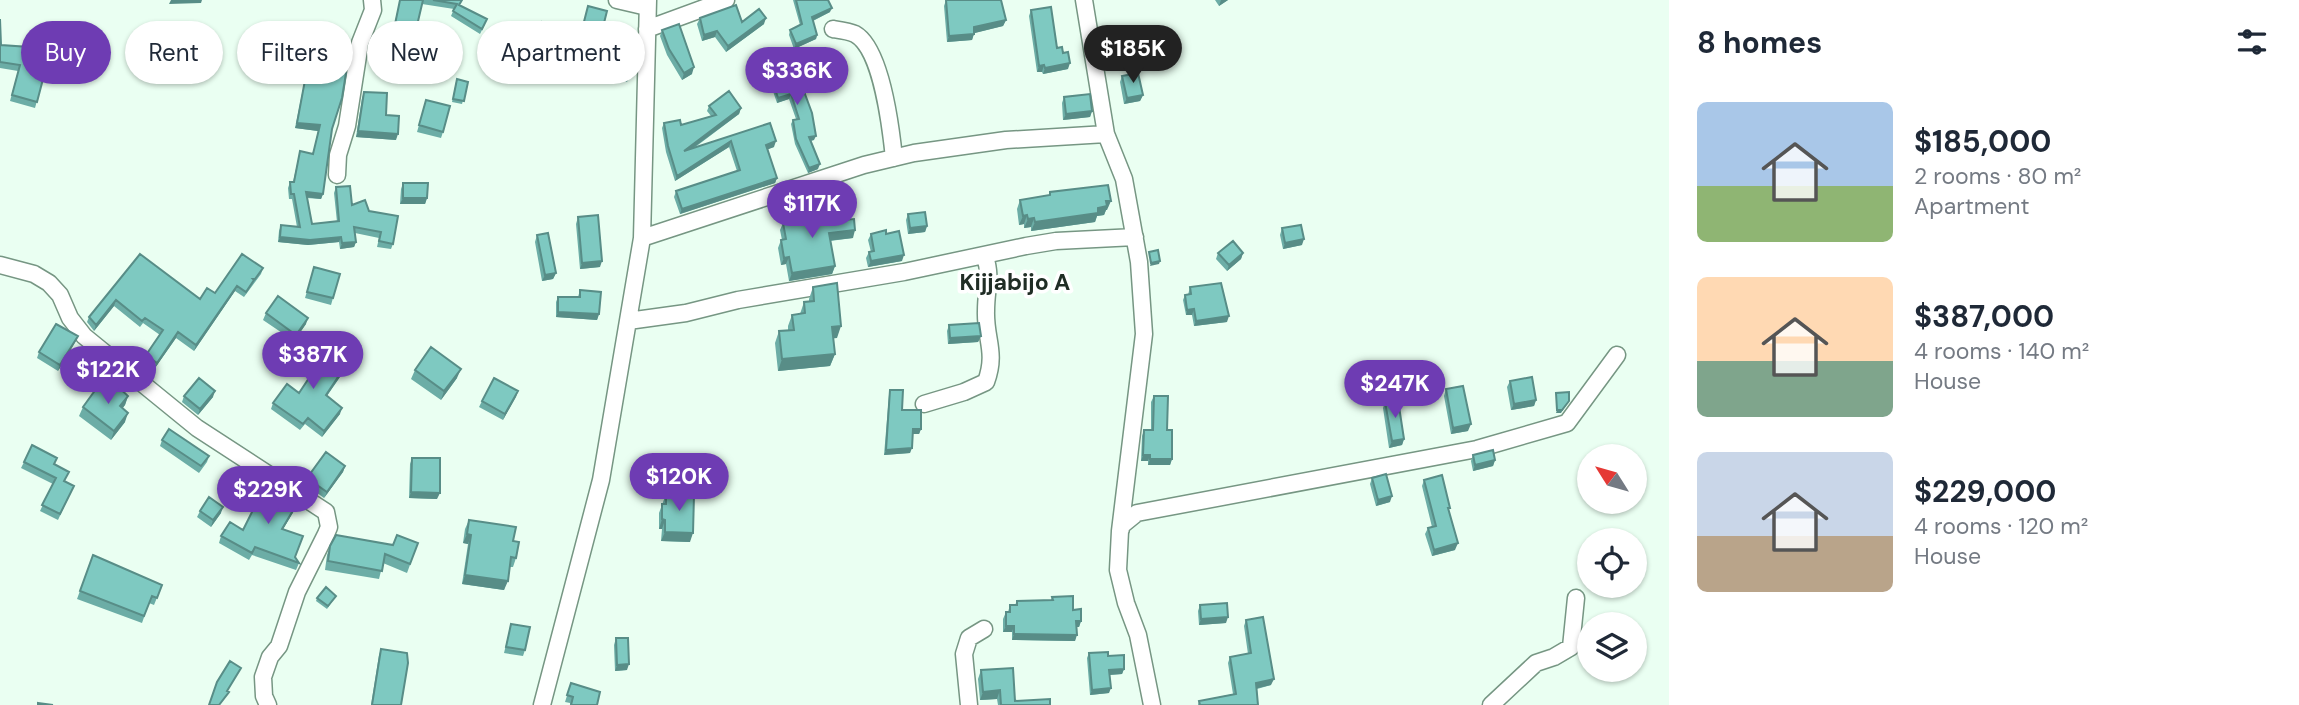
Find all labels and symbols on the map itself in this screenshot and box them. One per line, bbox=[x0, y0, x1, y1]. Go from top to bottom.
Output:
pin: $185K bbox=[1084, 25, 1182, 85]
pin: $336K bbox=[748, 48, 846, 107]
pin: $117K bbox=[763, 180, 861, 240]
district label: Kijjabijo A bbox=[960, 267, 1070, 297]
pin: $387K bbox=[264, 332, 362, 391]
pin: $122K bbox=[59, 346, 157, 406]
pin: $247K bbox=[1346, 360, 1444, 420]
north arrow bbox=[1577, 444, 1647, 514]
pin: $120K bbox=[630, 454, 728, 513]
pin: $229K bbox=[219, 466, 317, 526]

